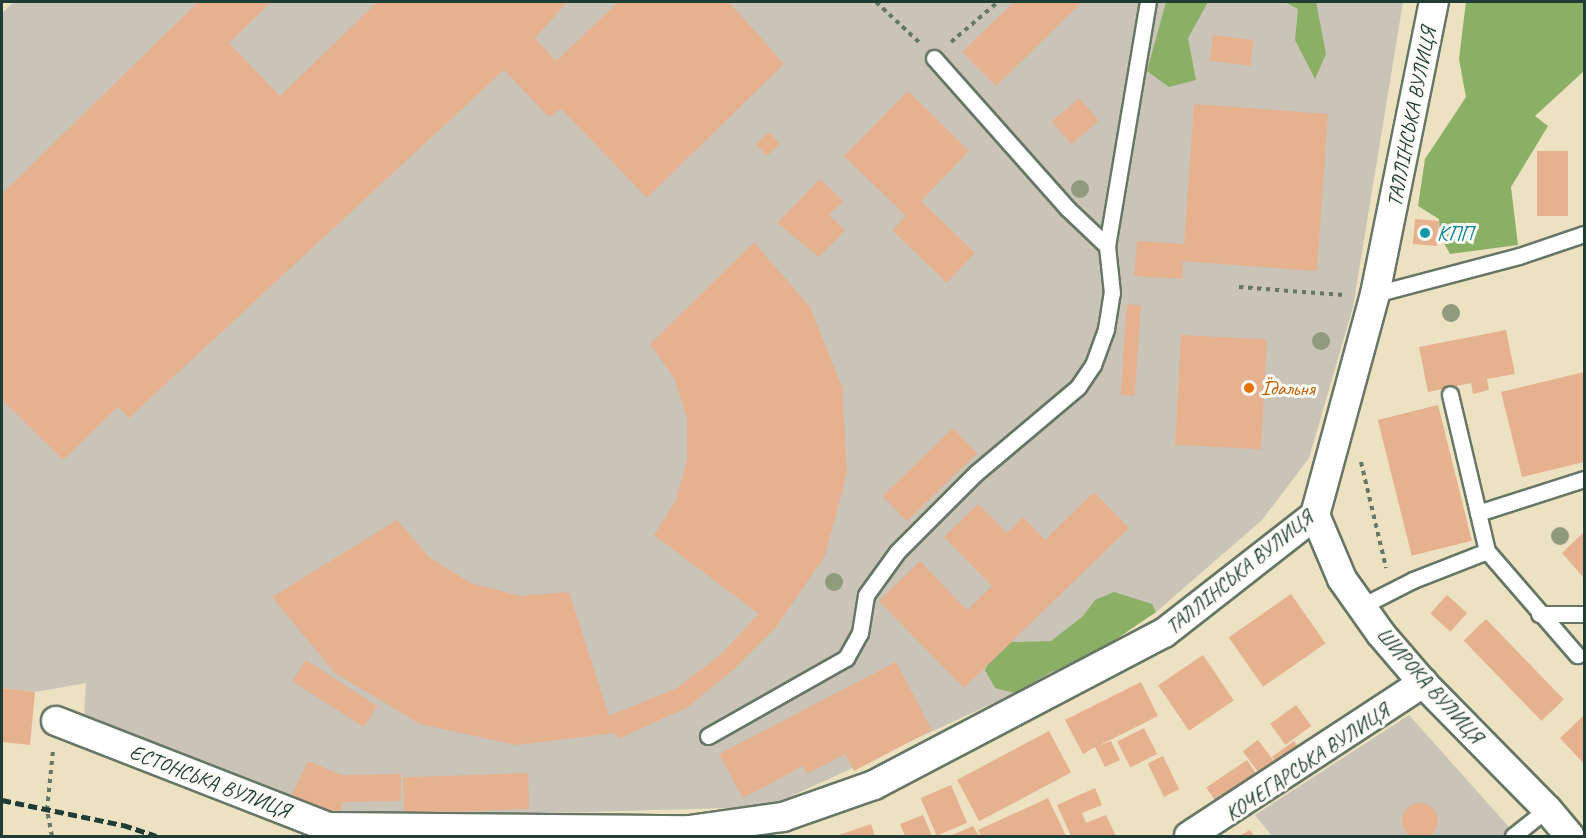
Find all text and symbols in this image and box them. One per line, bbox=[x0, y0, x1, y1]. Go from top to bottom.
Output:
street label: ТАЛЛІНСЬКА ВУЛИЦЯ bbox=[1381, 26, 1441, 208]
place label: КПП bbox=[1437, 220, 1473, 246]
marker: КПП bbox=[1418, 226, 1432, 240]
place label: Їдальня bbox=[1261, 375, 1315, 401]
marker: Їдальня bbox=[1242, 381, 1256, 395]
street label: ТАЛЛІНСЬКА ВУЛИЦЯ bbox=[1161, 505, 1317, 639]
street label: ШИРОКА ВУЛИЦЯ bbox=[1371, 622, 1489, 748]
street label: КОЧЕГАРСЬКА ВУЛИЦЯ bbox=[1221, 698, 1393, 826]
street label: ЕСТОНСЬКА ВУЛИЦЯ bbox=[126, 739, 294, 823]

